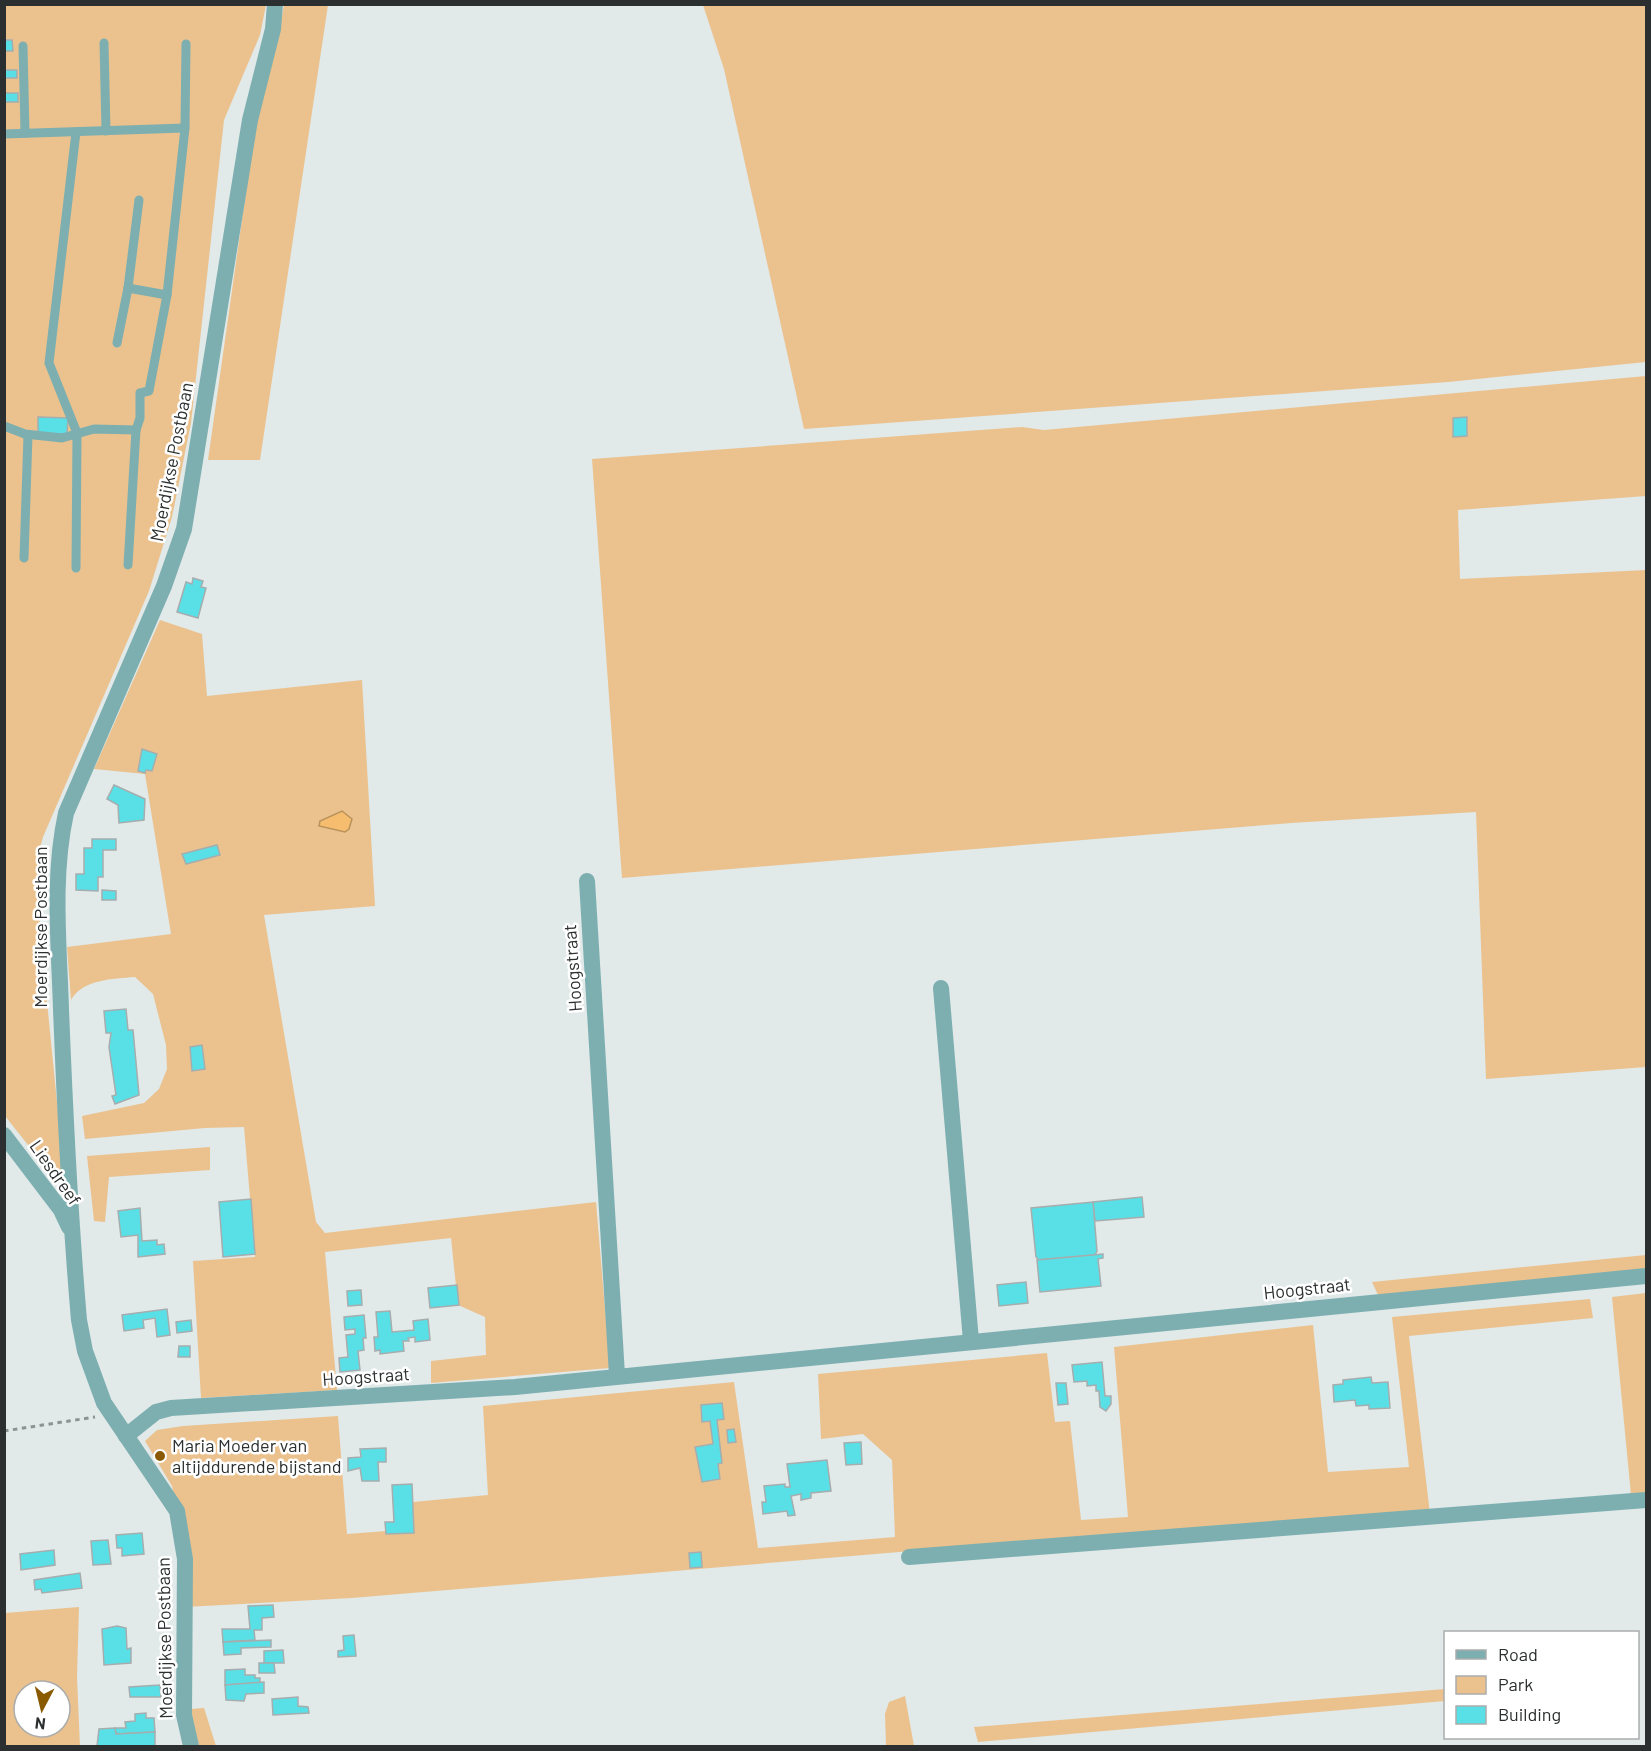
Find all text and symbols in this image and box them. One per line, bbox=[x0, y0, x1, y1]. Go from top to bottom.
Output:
street label: Moerdijkse Postbaan bbox=[145, 380, 197, 543]
street label: Moerdijkse Postbaan bbox=[29, 846, 51, 1008]
street label: Hoogstraat bbox=[558, 924, 586, 1012]
street label: Liesdreef bbox=[25, 1136, 86, 1209]
street label: Hoogstraat bbox=[1262, 1272, 1352, 1304]
street label: Hoogstraat bbox=[322, 1362, 410, 1390]
place label: Maria Moeder van altijddurende bijstand bbox=[172, 1434, 341, 1477]
marker: Maria Moeder van altijddurende bijstand bbox=[153, 1449, 167, 1463]
street label: Moerdijkse Postbaan bbox=[152, 1557, 176, 1719]
legend bbox=[1444, 1631, 1639, 1739]
text: Road bbox=[1498, 1643, 1538, 1665]
text: Park bbox=[1498, 1673, 1533, 1695]
north arrow bbox=[12, 1679, 72, 1739]
text: Building bbox=[1498, 1703, 1561, 1725]
text: N bbox=[34, 1714, 47, 1734]

